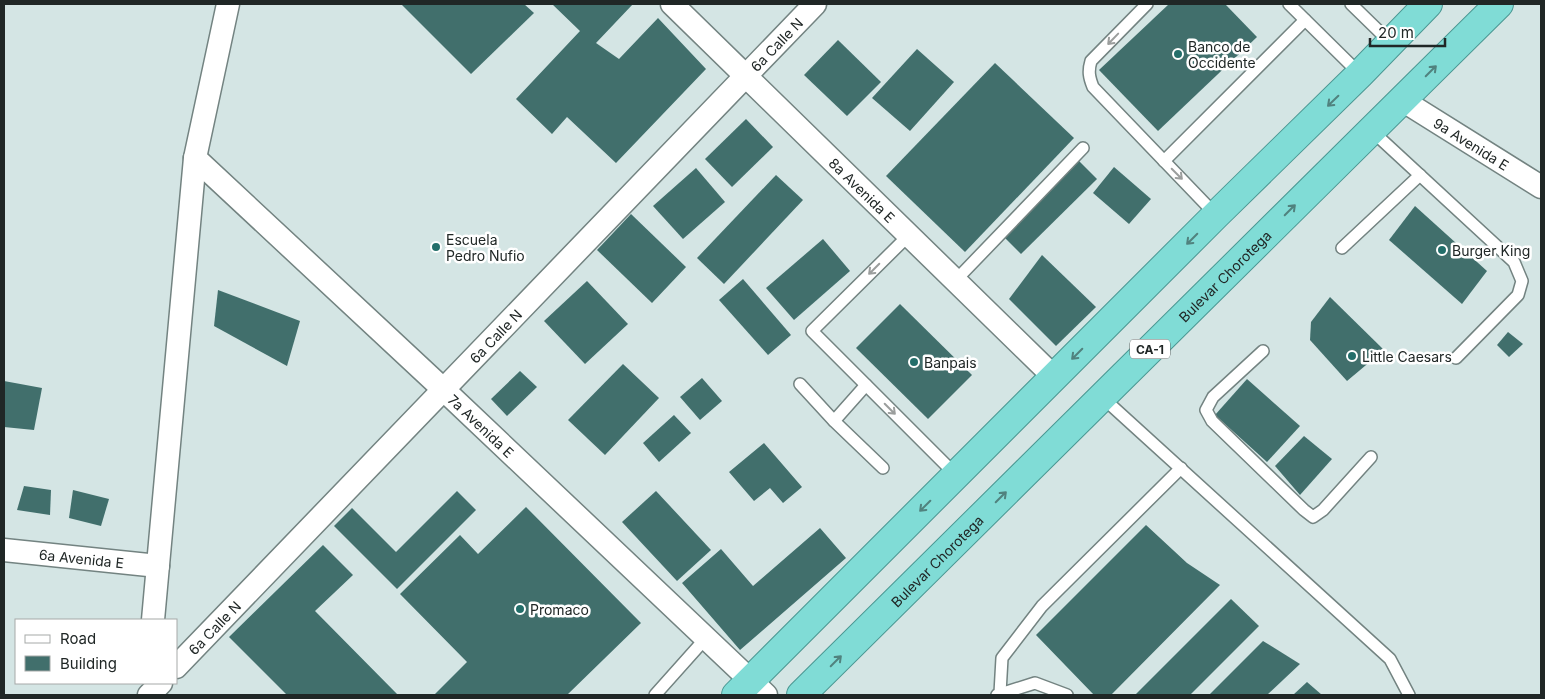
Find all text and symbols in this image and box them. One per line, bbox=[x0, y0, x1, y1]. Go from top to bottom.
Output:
street label: 6a Calle N bbox=[747, 14, 806, 75]
scale bar bbox=[1370, 15, 1445, 47]
text: 20 m bbox=[1378, 23, 1414, 42]
one-way arrow bbox=[1107, 32, 1119, 44]
place label: Banco de Occidente bbox=[1188, 38, 1256, 71]
marker: Banco de Occidente bbox=[1172, 48, 1184, 60]
one-way arrow bbox=[1424, 65, 1437, 77]
one-way arrow bbox=[1326, 95, 1339, 107]
street label: 9a Avenida E bbox=[1431, 114, 1512, 173]
street label: 8a Avenida E bbox=[826, 154, 899, 226]
one-way arrow bbox=[1171, 168, 1183, 181]
one-way arrow bbox=[1284, 204, 1296, 216]
street label: Bulevar Chorotega bbox=[1175, 226, 1274, 325]
place label: Escuela Pedro Nufio bbox=[446, 231, 525, 264]
one-way arrow bbox=[1186, 233, 1198, 245]
marker: Escuela Pedro Nufio bbox=[430, 241, 442, 253]
place label: Burger King bbox=[1452, 242, 1530, 259]
marker: Burger King bbox=[1436, 244, 1448, 256]
one-way arrow bbox=[868, 263, 880, 275]
street label: 6a Calle N bbox=[465, 305, 525, 366]
road number: CA-1 bbox=[1130, 339, 1170, 358]
one-way arrow bbox=[1071, 348, 1083, 360]
place label: Little Caesars bbox=[1362, 348, 1452, 365]
marker: Little Caesars bbox=[1346, 350, 1358, 362]
place label: Banpais bbox=[924, 354, 977, 371]
marker: Banpais bbox=[908, 356, 920, 368]
street label: 7a Avenida E bbox=[445, 390, 518, 461]
one-way arrow bbox=[884, 403, 896, 415]
one-way arrow bbox=[995, 491, 1007, 503]
one-way arrow bbox=[919, 500, 931, 512]
street label: Bulevar Chorotega bbox=[887, 511, 986, 610]
street label: 6a Avenida E bbox=[38, 545, 125, 571]
street label: 6a Calle N bbox=[184, 597, 244, 658]
place label: Promaco bbox=[530, 601, 589, 618]
marker: Promaco bbox=[514, 603, 526, 615]
legend bbox=[15, 619, 178, 684]
text: Road bbox=[60, 629, 96, 648]
text: Building bbox=[60, 654, 117, 673]
one-way arrow bbox=[830, 655, 842, 667]

